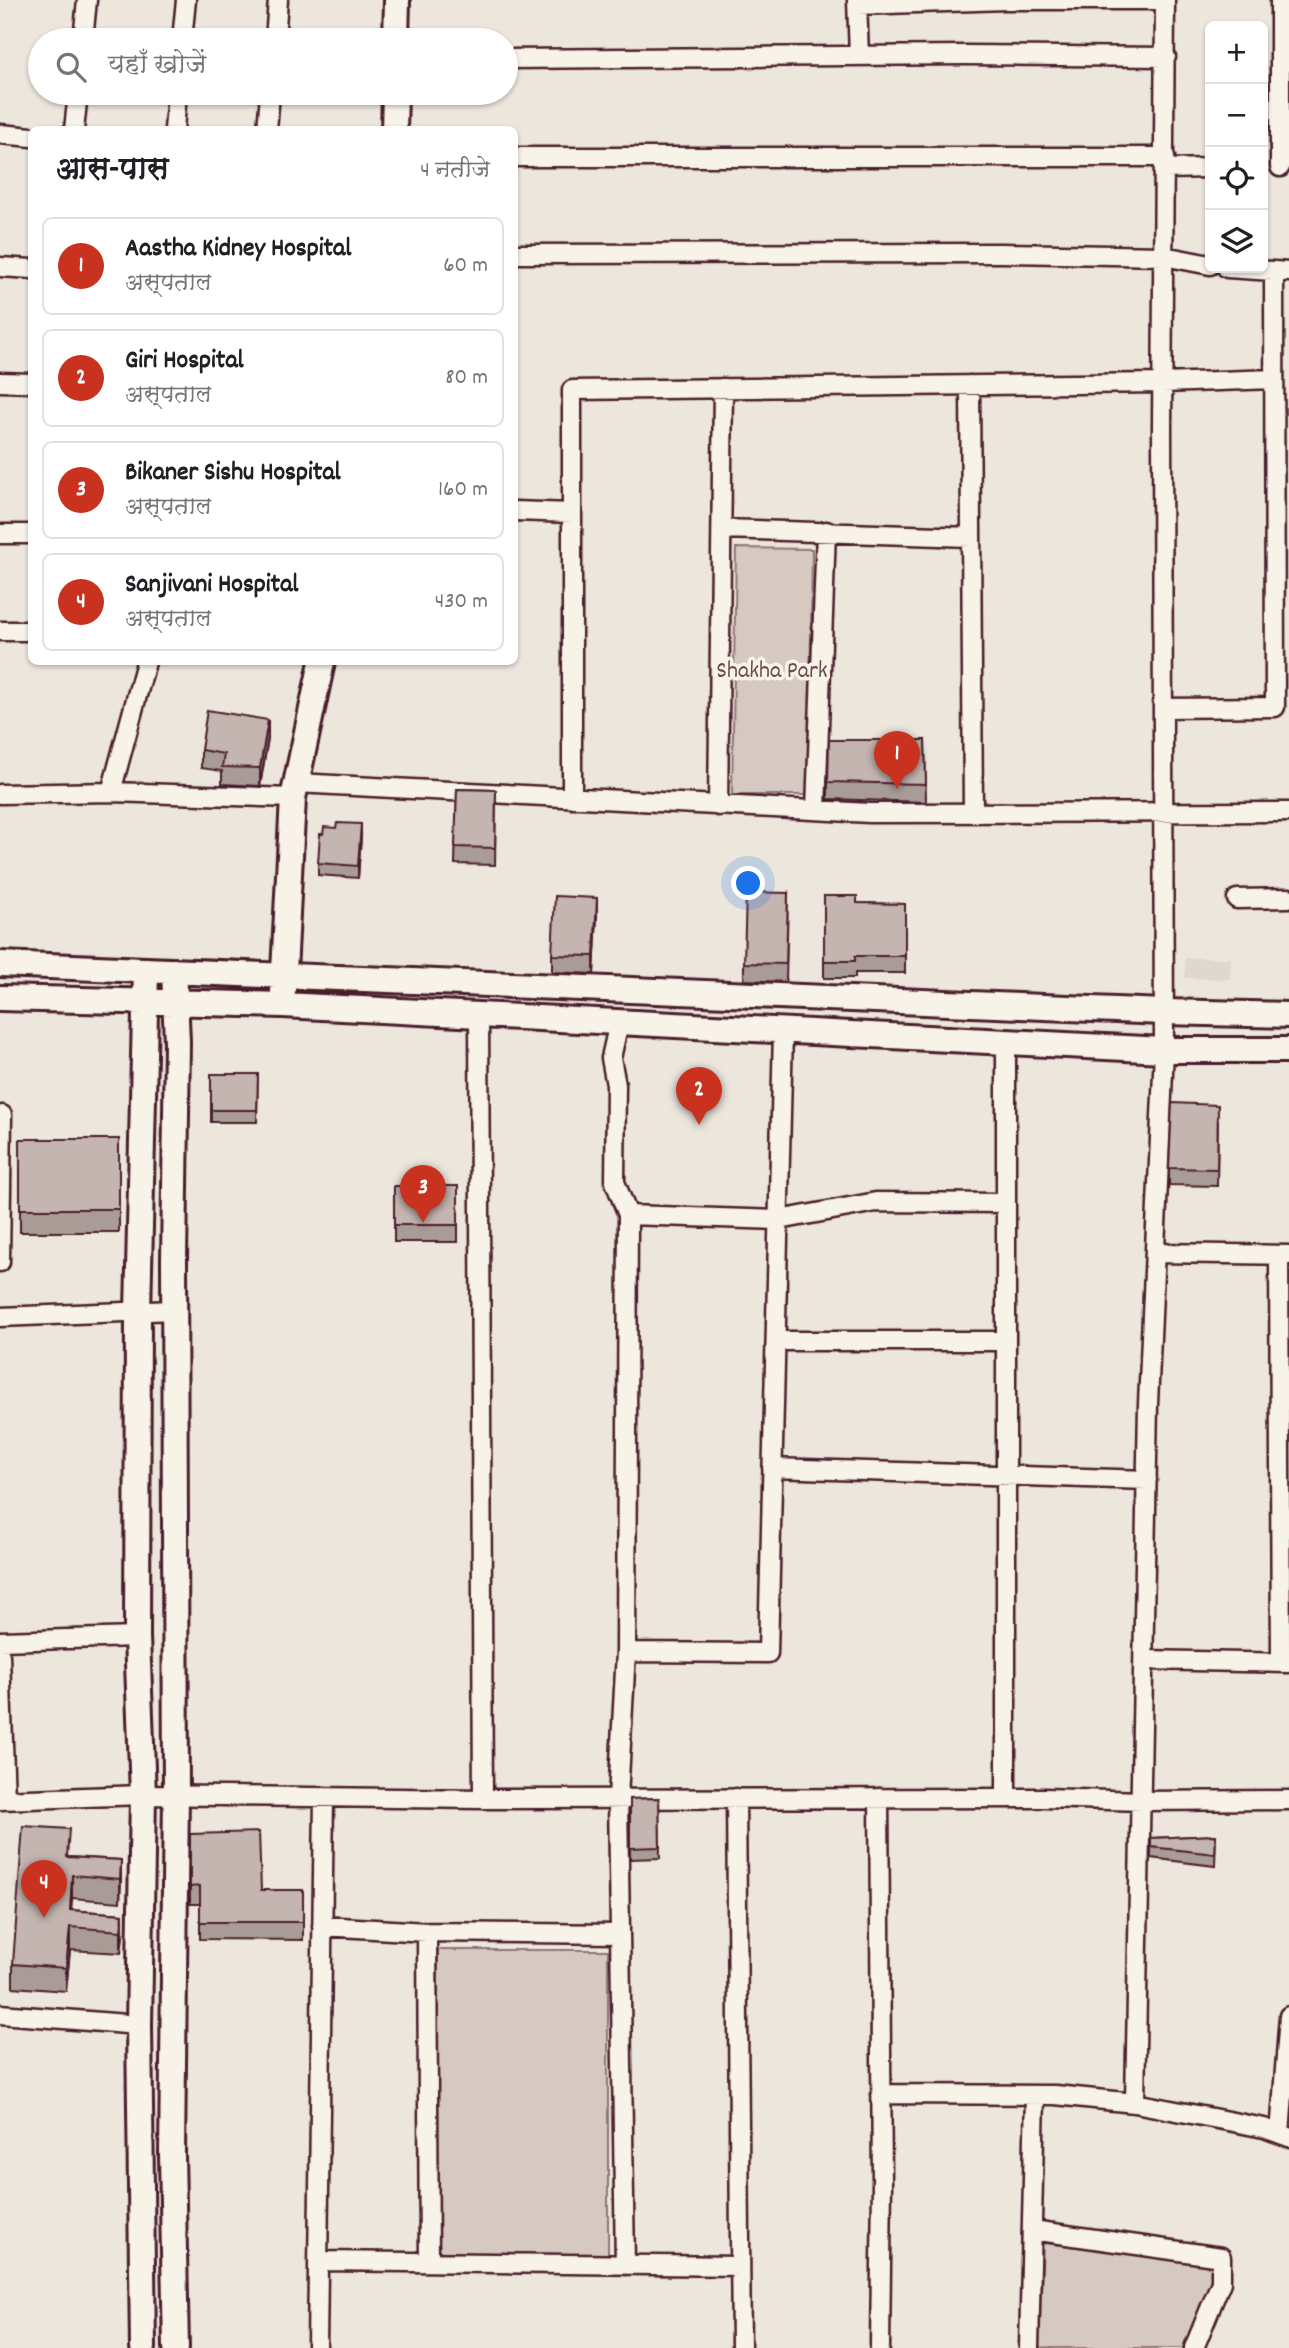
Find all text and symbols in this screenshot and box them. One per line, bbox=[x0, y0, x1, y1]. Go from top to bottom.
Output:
map controls bbox=[1205, 21, 1268, 273]
button: + bbox=[1205, 21, 1268, 84]
search box bbox=[28, 28, 518, 105]
icon: search bbox=[52, 48, 90, 86]
text: यहाँ खोजें bbox=[108, 48, 206, 85]
button: − bbox=[1205, 84, 1268, 147]
button: locate bbox=[1205, 147, 1268, 210]
text: आस-पास bbox=[56, 150, 168, 193]
text: 4 नतीजे bbox=[420, 155, 490, 188]
button: layers bbox=[1205, 210, 1268, 273]
text: Aastha Kidney Hospital bbox=[125, 231, 351, 268]
text: 1 bbox=[78, 250, 84, 283]
text: 60 m bbox=[443, 250, 488, 283]
text: अस्पताल bbox=[125, 268, 211, 301]
text: Giri Hospital bbox=[125, 343, 244, 380]
text: 2 bbox=[76, 362, 86, 395]
text: 80 m bbox=[445, 362, 488, 395]
text: अस्पताल bbox=[125, 380, 211, 413]
text: Bikaner Sishu Hospital bbox=[125, 455, 341, 492]
text: 3 bbox=[76, 474, 86, 507]
text: 160 m bbox=[438, 474, 488, 507]
text: अस्पताल bbox=[125, 492, 211, 525]
text: Sanjivani Hospital bbox=[125, 567, 299, 604]
text: 4 bbox=[76, 586, 86, 619]
text: 430 m bbox=[435, 586, 488, 619]
text: अस्पताल bbox=[125, 604, 211, 637]
park label: Shakha Park bbox=[716, 655, 828, 689]
pin: 1 bbox=[874, 731, 920, 789]
your location bbox=[731, 866, 765, 900]
pin: 2 bbox=[676, 1067, 722, 1125]
pin: 3 bbox=[400, 1165, 446, 1223]
pin: 4 bbox=[21, 1860, 67, 1918]

